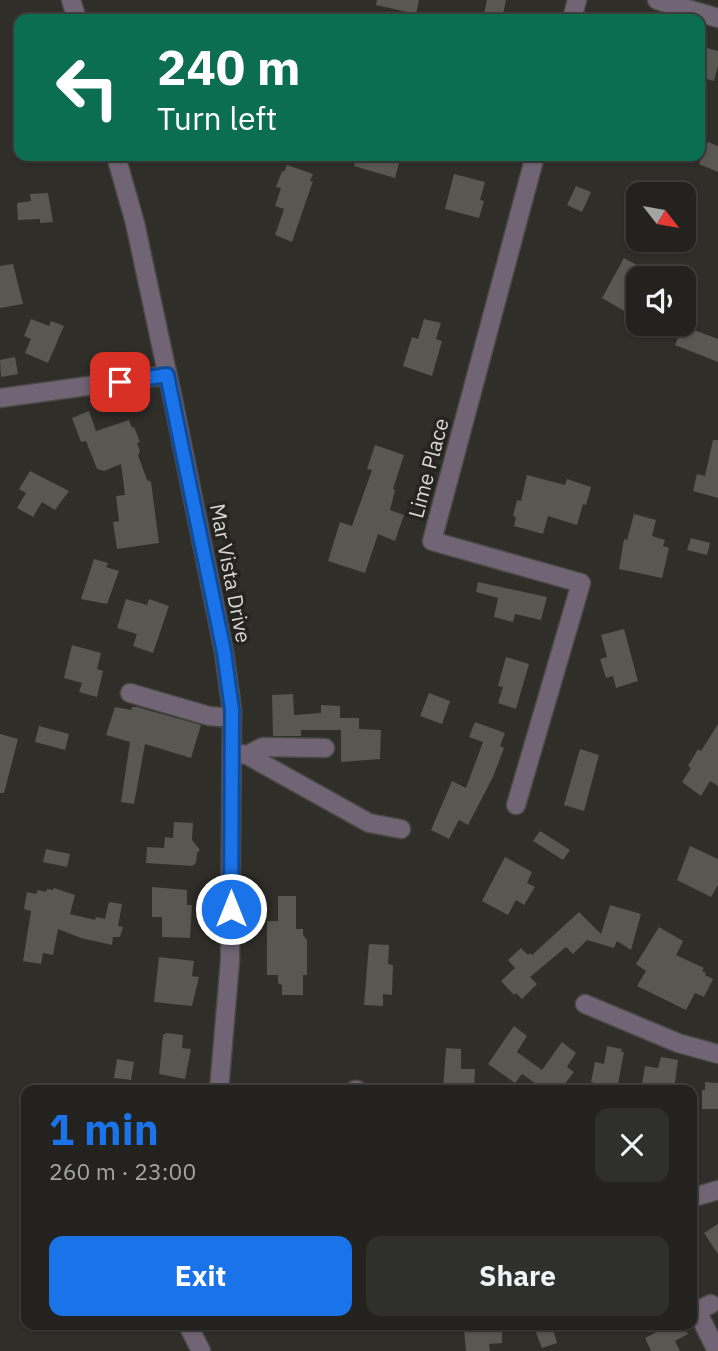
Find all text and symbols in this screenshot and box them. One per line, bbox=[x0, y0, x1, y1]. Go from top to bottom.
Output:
text: 240 m bbox=[157, 35, 301, 98]
icon: left bbox=[42, 42, 133, 133]
text: Turn left bbox=[157, 97, 277, 139]
north arrow bbox=[626, 182, 696, 252]
map controls bbox=[626, 182, 696, 336]
button: sound bbox=[626, 266, 696, 336]
pin bbox=[90, 352, 150, 412]
icon: arrive bbox=[101, 363, 139, 401]
street label: Lime Place bbox=[401, 415, 455, 521]
street label: Mar Vista Drive bbox=[204, 501, 258, 645]
position arrow bbox=[194, 872, 268, 946]
text: 1 min bbox=[49, 1102, 159, 1157]
button: close bbox=[595, 1108, 669, 1182]
text: 260 m · 23:00 bbox=[49, 1156, 196, 1186]
button: Exit bbox=[49, 1236, 352, 1316]
button: Share bbox=[366, 1236, 669, 1316]

